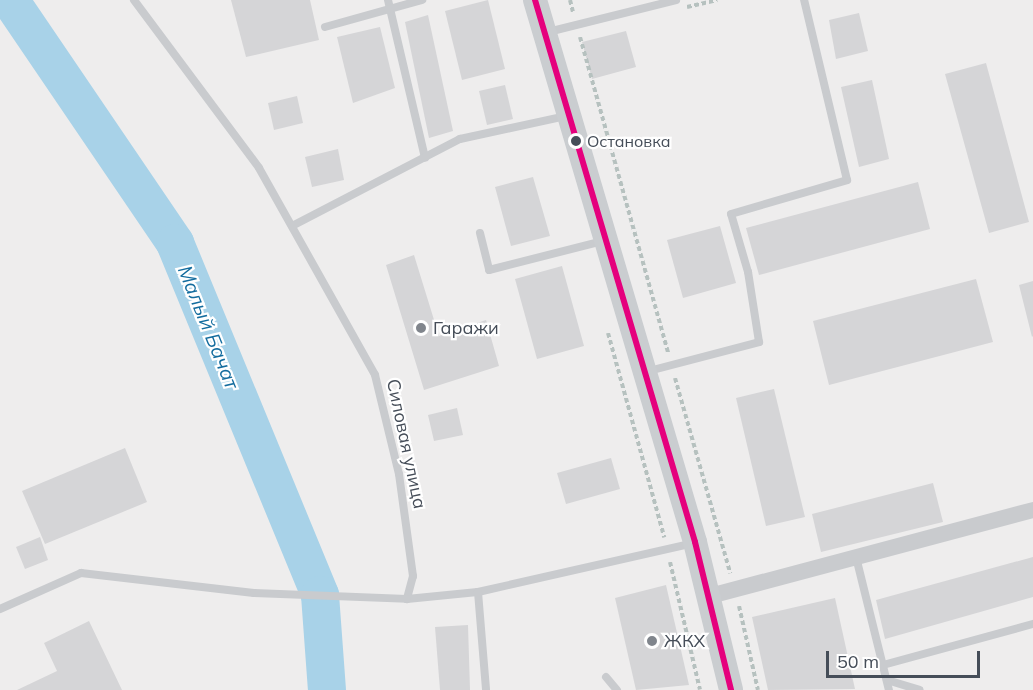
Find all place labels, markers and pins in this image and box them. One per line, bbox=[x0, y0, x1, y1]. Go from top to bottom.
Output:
place label: Остановка bbox=[587, 131, 671, 151]
marker: Остановка bbox=[570, 135, 582, 147]
place label: Гаражи bbox=[433, 317, 499, 339]
marker: Гаражи bbox=[414, 321, 428, 335]
place label: ЖКХ bbox=[664, 630, 705, 652]
marker: ЖКХ bbox=[645, 634, 659, 648]

